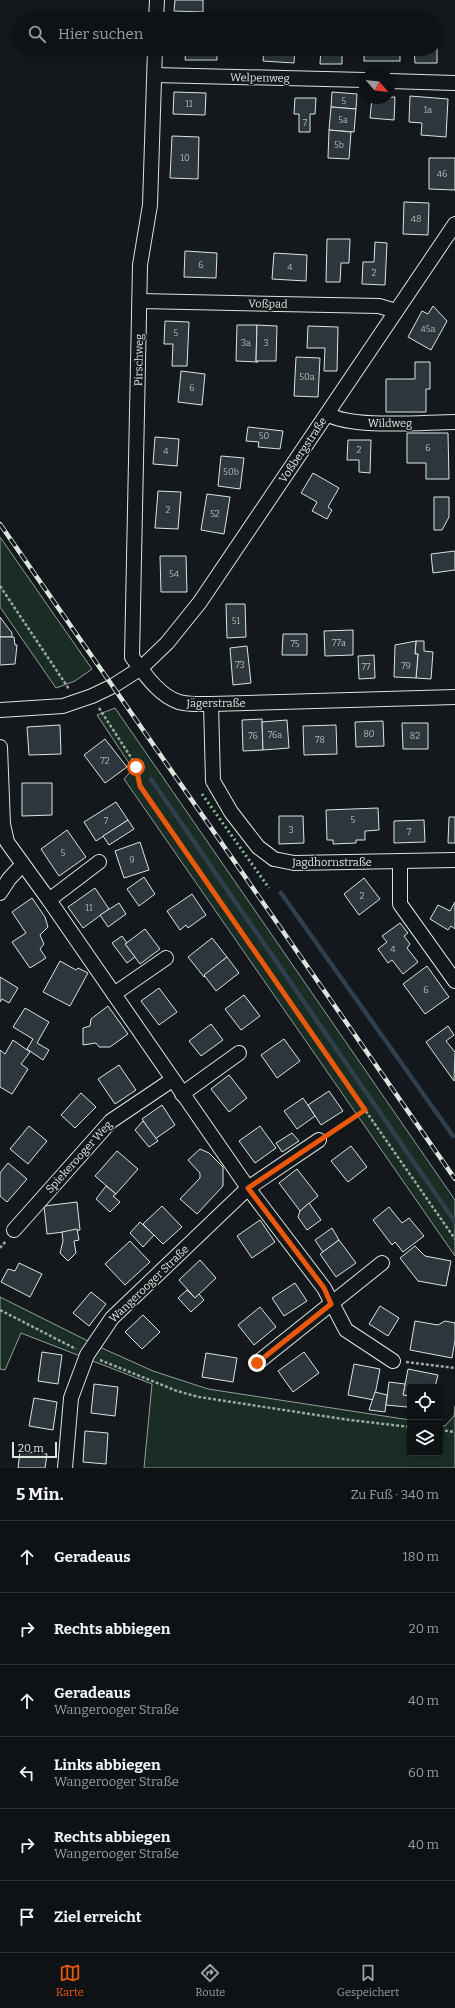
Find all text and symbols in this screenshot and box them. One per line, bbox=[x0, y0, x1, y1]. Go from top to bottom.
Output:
search box bbox=[12, 12, 443, 56]
icon: search bbox=[26, 23, 48, 45]
text: Hier suchen bbox=[58, 25, 143, 43]
north arrow bbox=[359, 68, 395, 104]
street label: Welpenweg bbox=[230, 71, 290, 85]
house number: 5 bbox=[342, 96, 347, 106]
house number: 11 bbox=[185, 99, 193, 109]
house number: 1a bbox=[424, 105, 432, 115]
house number: 5a bbox=[338, 115, 348, 125]
house number: 7 bbox=[303, 118, 308, 128]
house number: 5b bbox=[334, 140, 344, 150]
house number: 10 bbox=[180, 153, 190, 163]
house number: 46 bbox=[437, 169, 447, 179]
house number: 48 bbox=[411, 214, 421, 224]
house number: 6 bbox=[198, 260, 204, 270]
house number: 4 bbox=[287, 262, 293, 272]
house number: 2 bbox=[372, 268, 377, 278]
street label: Voßpad bbox=[248, 297, 288, 311]
house number: 45a bbox=[421, 324, 436, 334]
house number: 5 bbox=[174, 328, 179, 338]
street label: Pirschweg bbox=[132, 334, 146, 386]
house number: 3a bbox=[241, 338, 251, 348]
house number: 3 bbox=[263, 338, 269, 348]
house number: 50a bbox=[299, 372, 315, 382]
house number: 6 bbox=[189, 383, 195, 393]
street label: Voßbergstraße bbox=[276, 415, 330, 485]
street label: Wildweg bbox=[368, 417, 412, 430]
house number: 50 bbox=[259, 431, 270, 441]
house number: 6 bbox=[425, 443, 431, 453]
house number: 2 bbox=[357, 445, 362, 455]
house number: 4 bbox=[163, 446, 169, 456]
house number: 50b bbox=[223, 467, 239, 477]
house number: 2 bbox=[166, 505, 171, 515]
house number: 52 bbox=[210, 509, 220, 519]
house number: 54 bbox=[169, 569, 180, 579]
house number: 51 bbox=[232, 616, 241, 626]
house number: 77a bbox=[332, 638, 346, 648]
house number: 75 bbox=[290, 639, 300, 649]
house number: 73 bbox=[235, 660, 245, 670]
house number: 79 bbox=[401, 661, 411, 671]
house number: 77 bbox=[361, 662, 371, 672]
street label: Jägerstraße bbox=[185, 697, 246, 710]
house number: 80 bbox=[363, 729, 375, 739]
house number: 76a bbox=[268, 730, 282, 740]
house number: 76 bbox=[248, 731, 258, 741]
house number: 82 bbox=[410, 731, 420, 741]
house number: 78 bbox=[315, 735, 325, 745]
house number: 72 bbox=[100, 756, 110, 766]
route start bbox=[127, 758, 145, 776]
house number: 5 bbox=[351, 815, 356, 825]
house number: 7 bbox=[104, 816, 109, 826]
house number: 3 bbox=[288, 825, 294, 835]
house number: 7 bbox=[407, 827, 412, 837]
house number: 5 bbox=[61, 848, 66, 858]
house number: 9 bbox=[129, 855, 135, 865]
street label: Jagdhornstraße bbox=[291, 856, 372, 869]
house number: 2 bbox=[360, 891, 365, 901]
house number: 11 bbox=[85, 903, 93, 913]
house number: 4 bbox=[390, 944, 396, 954]
house number: 6 bbox=[423, 985, 429, 995]
street label: Spiekerooger Weg bbox=[43, 1118, 115, 1196]
street label: Wangerooger Straße bbox=[106, 1243, 192, 1325]
route end bbox=[248, 1354, 266, 1372]
map controls bbox=[407, 1384, 443, 1456]
button: locate bbox=[407, 1384, 443, 1420]
button: layers bbox=[407, 1420, 443, 1456]
scale bar bbox=[12, 1440, 57, 1459]
text: 20 m bbox=[18, 1442, 44, 1455]
text: 5 Min. bbox=[16, 1484, 64, 1505]
text: Zu Fuß · 340 m bbox=[351, 1487, 439, 1502]
icon: ahead bbox=[16, 1546, 38, 1568]
text: Geradeaus bbox=[54, 1548, 131, 1566]
text: 180 m bbox=[403, 1549, 439, 1564]
icon: right bbox=[16, 1618, 38, 1640]
text: Rechts abbiegen bbox=[54, 1620, 170, 1638]
text: 20 m bbox=[409, 1621, 439, 1636]
text: Geradeaus bbox=[54, 1684, 131, 1702]
icon: ahead bbox=[16, 1690, 38, 1712]
text: 40 m bbox=[408, 1693, 439, 1708]
text: Wangerooger Straße bbox=[54, 1702, 179, 1717]
text: Links abbiegen bbox=[54, 1756, 161, 1774]
icon: left bbox=[16, 1762, 38, 1784]
text: 60 m bbox=[408, 1765, 439, 1780]
text: Wangerooger Straße bbox=[54, 1774, 179, 1789]
text: Rechts abbiegen bbox=[54, 1828, 170, 1846]
icon: right bbox=[16, 1834, 38, 1856]
text: 40 m bbox=[408, 1837, 439, 1852]
text: Wangerooger Straße bbox=[54, 1846, 179, 1861]
icon: arrive bbox=[16, 1906, 38, 1928]
text: Ziel erreicht bbox=[54, 1908, 142, 1926]
tab: Karte bbox=[56, 1962, 84, 1999]
tab: Route bbox=[195, 1962, 225, 1999]
tab: Gespeichert bbox=[337, 1962, 399, 1999]

